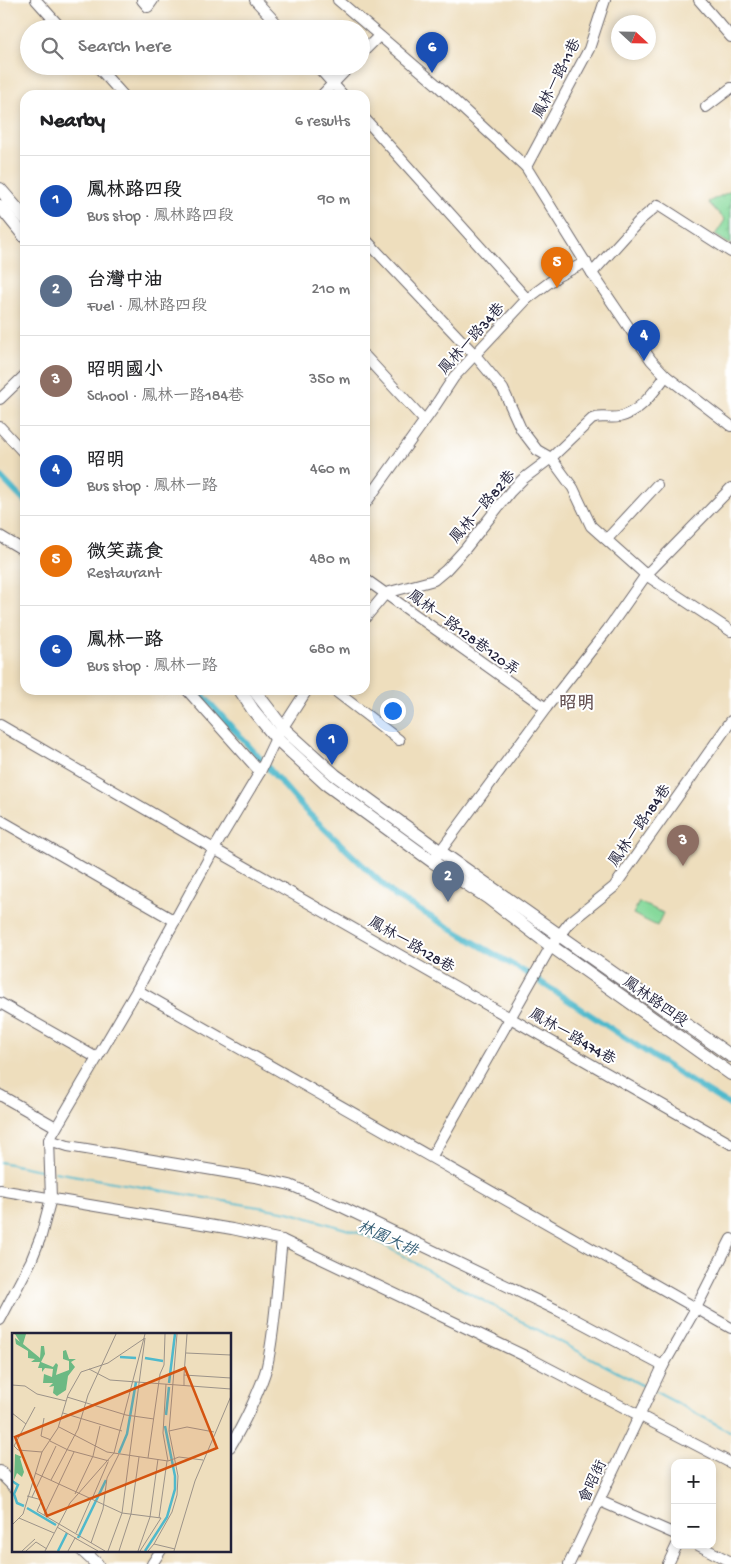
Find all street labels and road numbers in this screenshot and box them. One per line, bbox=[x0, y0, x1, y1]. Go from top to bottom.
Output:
street label: 鳳林一路11巷 bbox=[530, 36, 586, 122]
street label: 鳳林一路34巷 bbox=[436, 300, 509, 379]
street label: 鳳林一路82巷 bbox=[447, 467, 520, 547]
street label: 鳳林一路128巷120弄 bbox=[404, 587, 522, 680]
street label: 鳳林一路184巷 bbox=[606, 782, 676, 871]
street label: 鳳林一路128巷 bbox=[365, 914, 457, 978]
street label: 鳳林路四段 bbox=[619, 974, 691, 1032]
street label: 鳳林一路474巷 bbox=[525, 1006, 619, 1070]
street label: 會昭街 bbox=[576, 1458, 611, 1506]

